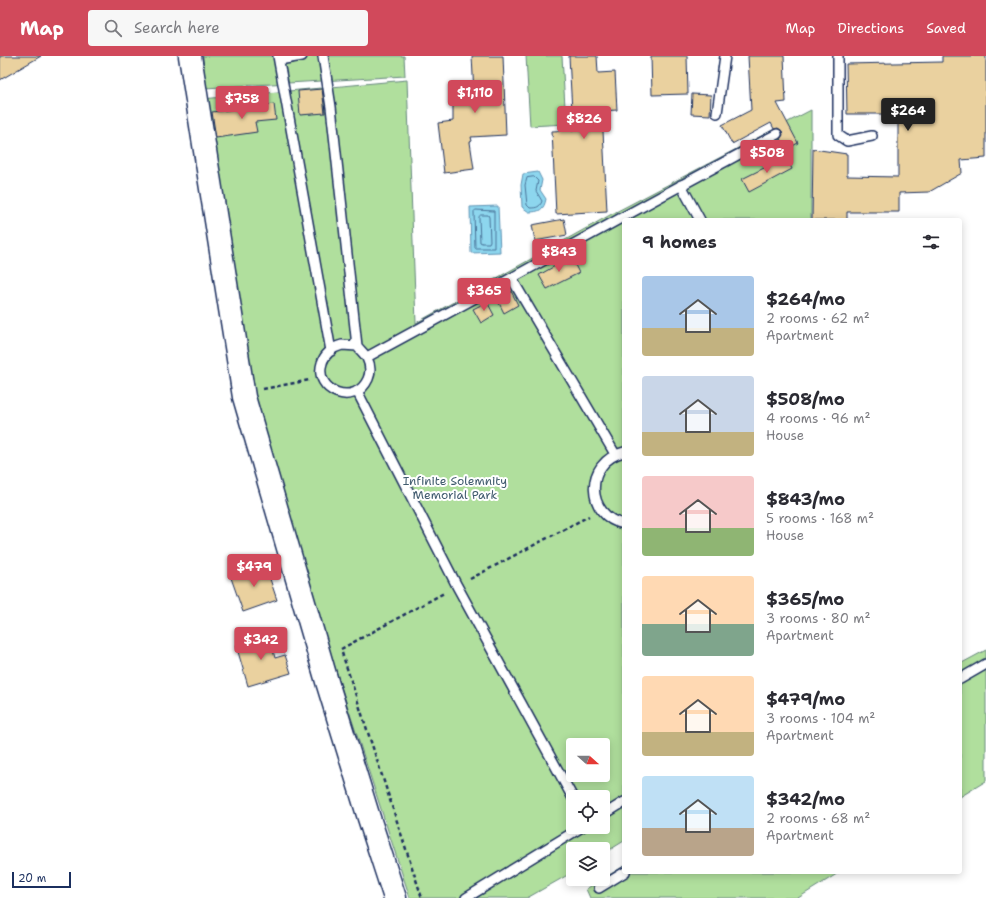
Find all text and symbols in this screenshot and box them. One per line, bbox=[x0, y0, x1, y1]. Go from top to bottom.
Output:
search box bbox=[88, 10, 368, 46]
text: Map bbox=[20, 16, 64, 41]
icon: search bbox=[102, 17, 124, 39]
text: Search here bbox=[134, 18, 220, 38]
text: Map bbox=[786, 19, 816, 37]
text: Directions bbox=[838, 19, 904, 37]
text: Saved bbox=[926, 19, 966, 37]
pin: $1,110 bbox=[442, 80, 508, 114]
text: $1,110 bbox=[457, 84, 493, 101]
pin: $758 bbox=[218, 86, 266, 120]
text: $758 bbox=[225, 90, 259, 107]
pin: $264 bbox=[884, 98, 932, 132]
text: $264 bbox=[890, 102, 926, 119]
pin: $826 bbox=[560, 106, 608, 140]
text: $826 bbox=[566, 110, 602, 127]
pin: $508 bbox=[743, 140, 791, 174]
text: $508 bbox=[749, 144, 785, 161]
text: 9 homes bbox=[642, 231, 717, 253]
icon: filters bbox=[920, 231, 942, 253]
pin: $843 bbox=[535, 239, 583, 273]
text: $843 bbox=[541, 243, 577, 260]
pin: $365 bbox=[460, 278, 508, 312]
text: $365 bbox=[466, 282, 502, 299]
text: $264/mo bbox=[766, 288, 845, 310]
icon: home bbox=[674, 292, 722, 340]
text: 2 rooms · 62 m² bbox=[766, 310, 870, 327]
text: Apartment bbox=[766, 327, 834, 344]
text: $508/mo bbox=[766, 388, 845, 410]
icon: home bbox=[674, 392, 722, 440]
text: 4 rooms · 96 m² bbox=[766, 410, 870, 427]
text: House bbox=[766, 427, 804, 444]
park label: Infinite Solemnity Memorial Park bbox=[403, 473, 507, 503]
text: $843/mo bbox=[766, 488, 845, 510]
icon: home bbox=[674, 492, 722, 540]
text: 5 rooms · 168 m² bbox=[766, 510, 874, 527]
text: House bbox=[766, 527, 804, 544]
pin: $479 bbox=[230, 554, 278, 588]
text: $479 bbox=[236, 558, 272, 575]
text: $365/mo bbox=[766, 588, 844, 610]
icon: home bbox=[674, 592, 722, 640]
text: 3 rooms · 80 m² bbox=[766, 610, 870, 627]
pin: $342 bbox=[237, 627, 285, 661]
text: Apartment bbox=[766, 627, 834, 644]
text: $342 bbox=[243, 631, 279, 648]
text: $479/mo bbox=[766, 688, 845, 710]
icon: home bbox=[674, 692, 722, 740]
text: 3 rooms · 104 m² bbox=[766, 710, 875, 727]
text: Apartment bbox=[766, 727, 834, 744]
north arrow bbox=[566, 738, 610, 782]
map controls bbox=[566, 738, 610, 886]
text: $342/mo bbox=[766, 788, 845, 810]
button: locate bbox=[566, 790, 610, 834]
icon: home bbox=[674, 792, 722, 840]
text: 2 rooms · 68 m² bbox=[766, 810, 870, 827]
text: Apartment bbox=[766, 827, 834, 844]
button: layers bbox=[566, 842, 610, 886]
scale bar bbox=[12, 870, 71, 889]
text: 20 m bbox=[18, 871, 46, 886]

